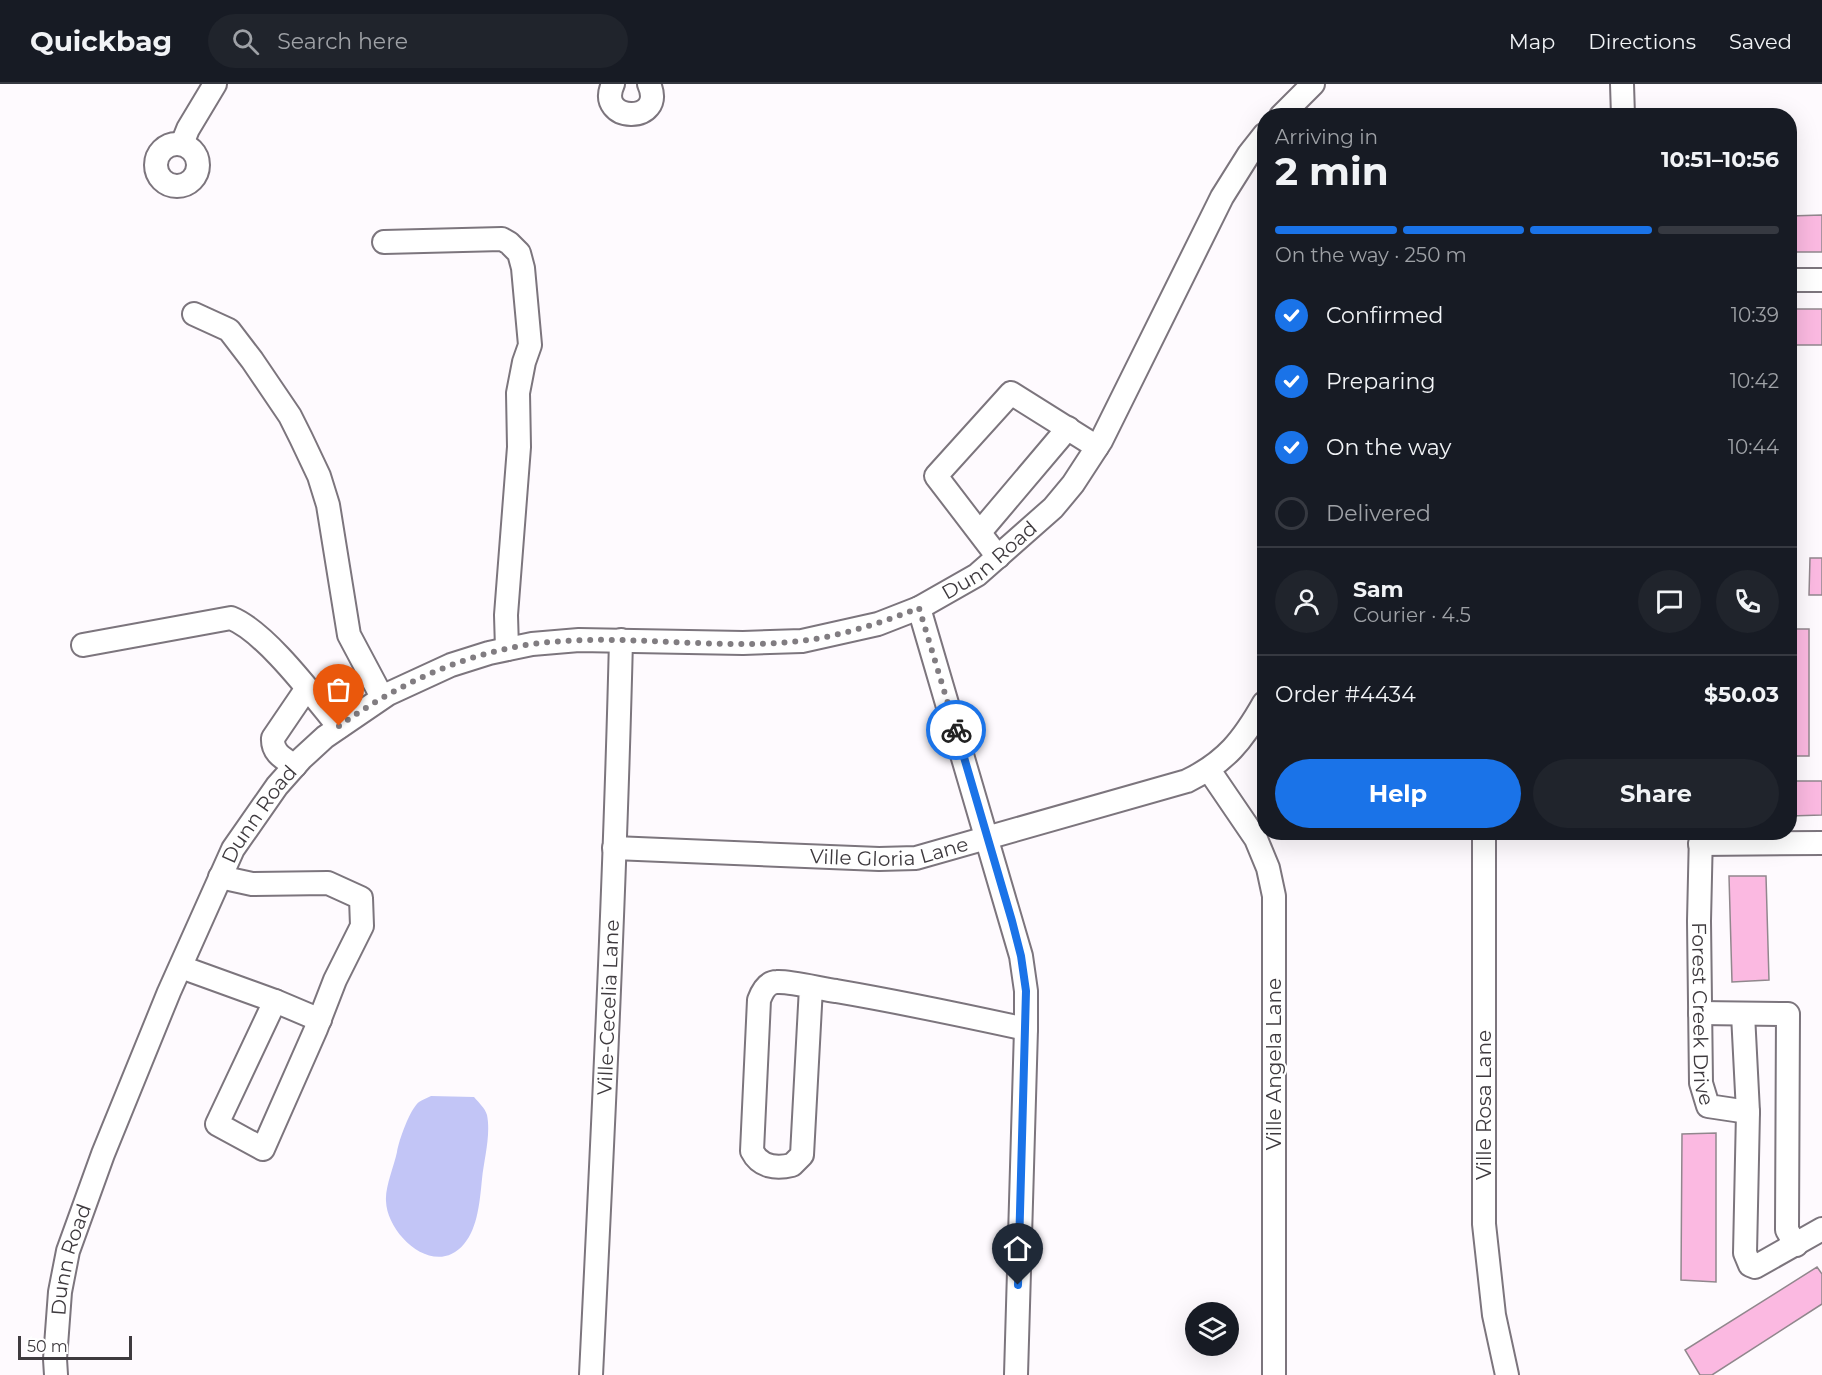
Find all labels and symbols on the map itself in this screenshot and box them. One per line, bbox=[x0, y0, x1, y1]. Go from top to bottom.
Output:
street label: Dunn Road bbox=[937, 516, 1042, 605]
pin bbox=[313, 664, 364, 726]
courier bbox=[926, 700, 986, 760]
street label: Dunn Road bbox=[216, 760, 302, 867]
street label: Ville Gloria Lane bbox=[809, 832, 971, 871]
street label: Ville-Cecelia Lane bbox=[592, 919, 624, 1096]
street label: Forest Creek Drive bbox=[1687, 922, 1719, 1108]
street label: Ville Angela Lane bbox=[1262, 978, 1286, 1150]
street label: Ville Rosa Lane bbox=[1472, 1030, 1496, 1180]
street label: Dunn Road bbox=[46, 1201, 96, 1316]
pin bbox=[992, 1223, 1043, 1285]
scale bar bbox=[18, 1333, 132, 1360]

